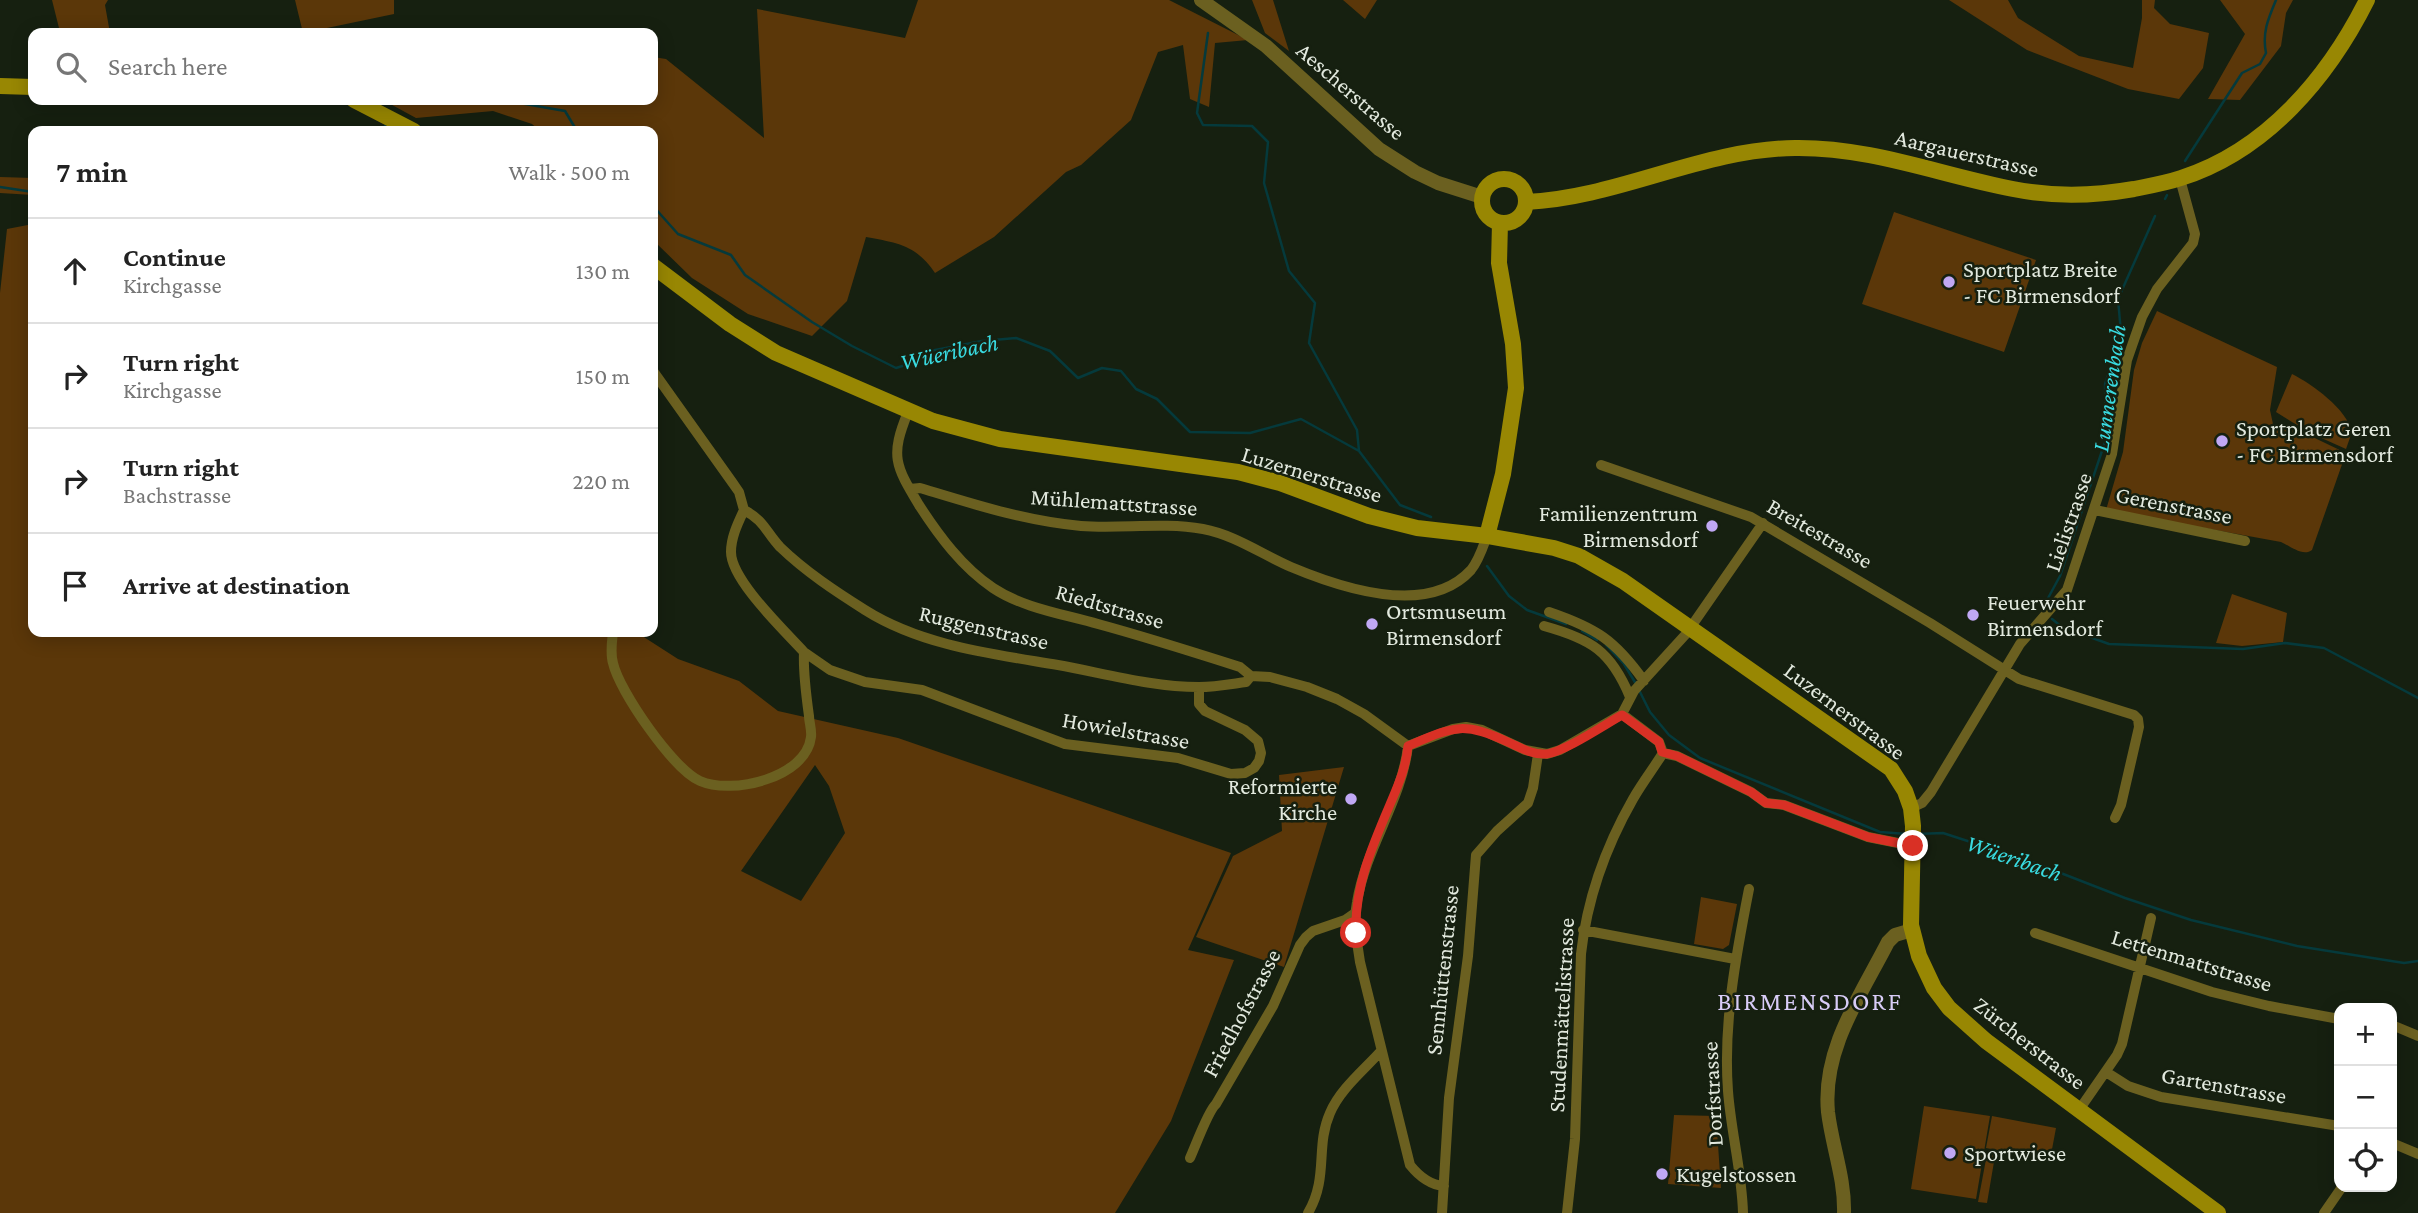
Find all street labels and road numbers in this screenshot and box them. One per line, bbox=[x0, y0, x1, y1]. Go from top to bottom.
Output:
street label: Aescherstrasse bbox=[1291, 37, 1411, 145]
street label: Aargauerstrasse bbox=[1893, 124, 2041, 182]
street label: Luzernerstrasse bbox=[1239, 440, 1385, 508]
street label: Lielistrasse bbox=[2039, 469, 2097, 575]
street label: Gerenstrasse bbox=[2114, 481, 2234, 529]
street label: Mühlemattstrasse bbox=[1030, 483, 1198, 521]
street label: Breitestrasse bbox=[1763, 492, 1877, 574]
street label: Riedtstrasse bbox=[1053, 578, 1167, 634]
street label: Ruggenstrasse bbox=[917, 599, 1051, 655]
street label: Luzernerstrasse bbox=[1779, 657, 1911, 765]
street label: Howielstrasse bbox=[1060, 706, 1192, 754]
street label: Sennhüttenstrasse bbox=[1420, 884, 1464, 1056]
street label: Studenmättelistrasse bbox=[1543, 917, 1579, 1113]
street label: Lettenmattstrasse bbox=[2109, 923, 2275, 997]
street label: Friedhofstrasse bbox=[1196, 945, 1286, 1081]
street label: Zürcherstrasse bbox=[1969, 991, 2091, 1095]
street label: Dorfstrasse bbox=[1696, 1041, 1728, 1147]
street label: Gartenstrasse bbox=[2159, 1061, 2289, 1109]

